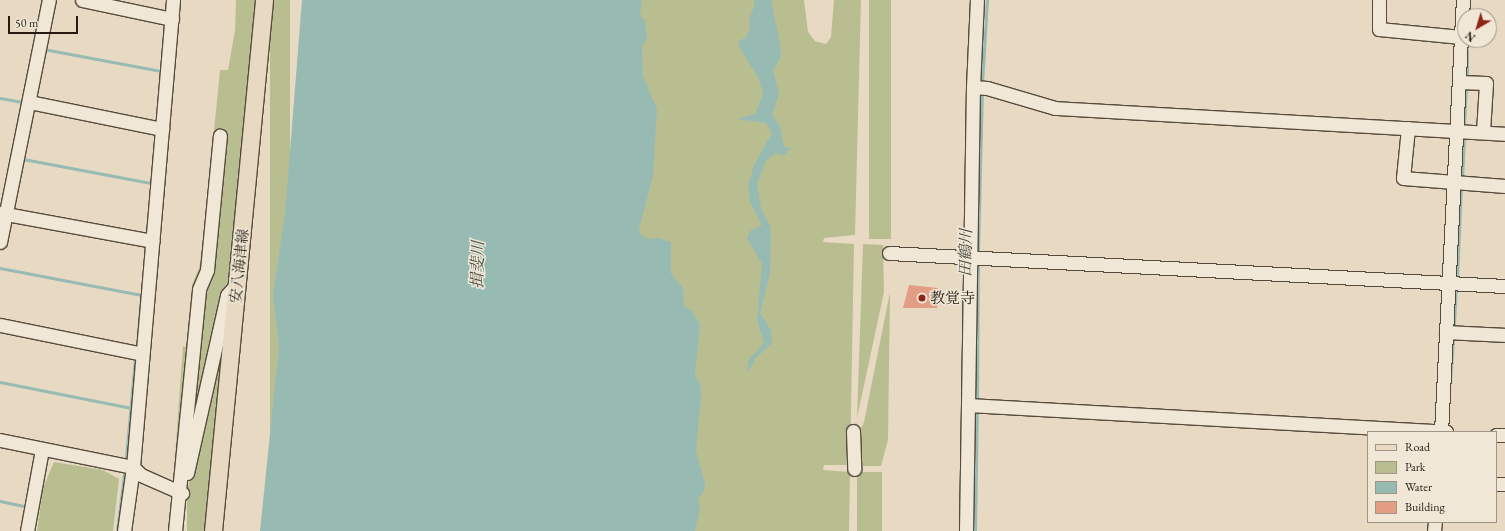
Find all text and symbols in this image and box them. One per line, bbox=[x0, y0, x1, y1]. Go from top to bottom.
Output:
scale bar bbox=[10, 8, 80, 34]
north arrow bbox=[1457, 8, 1497, 48]
text: 50 m bbox=[15, 15, 38, 31]
text: N bbox=[1462, 28, 1478, 45]
street label: 安八海津線 bbox=[226, 228, 252, 304]
water label: 田鶴川 bbox=[956, 229, 976, 277]
water label: 揖斐川 bbox=[468, 241, 488, 289]
place label: 教覚寺 bbox=[930, 289, 975, 307]
marker: 教覚寺 bbox=[917, 293, 927, 303]
legend bbox=[1367, 431, 1497, 523]
text: Road bbox=[1405, 439, 1430, 455]
text: Park bbox=[1405, 459, 1425, 475]
text: Water bbox=[1405, 479, 1432, 495]
text: Building bbox=[1405, 499, 1445, 515]

